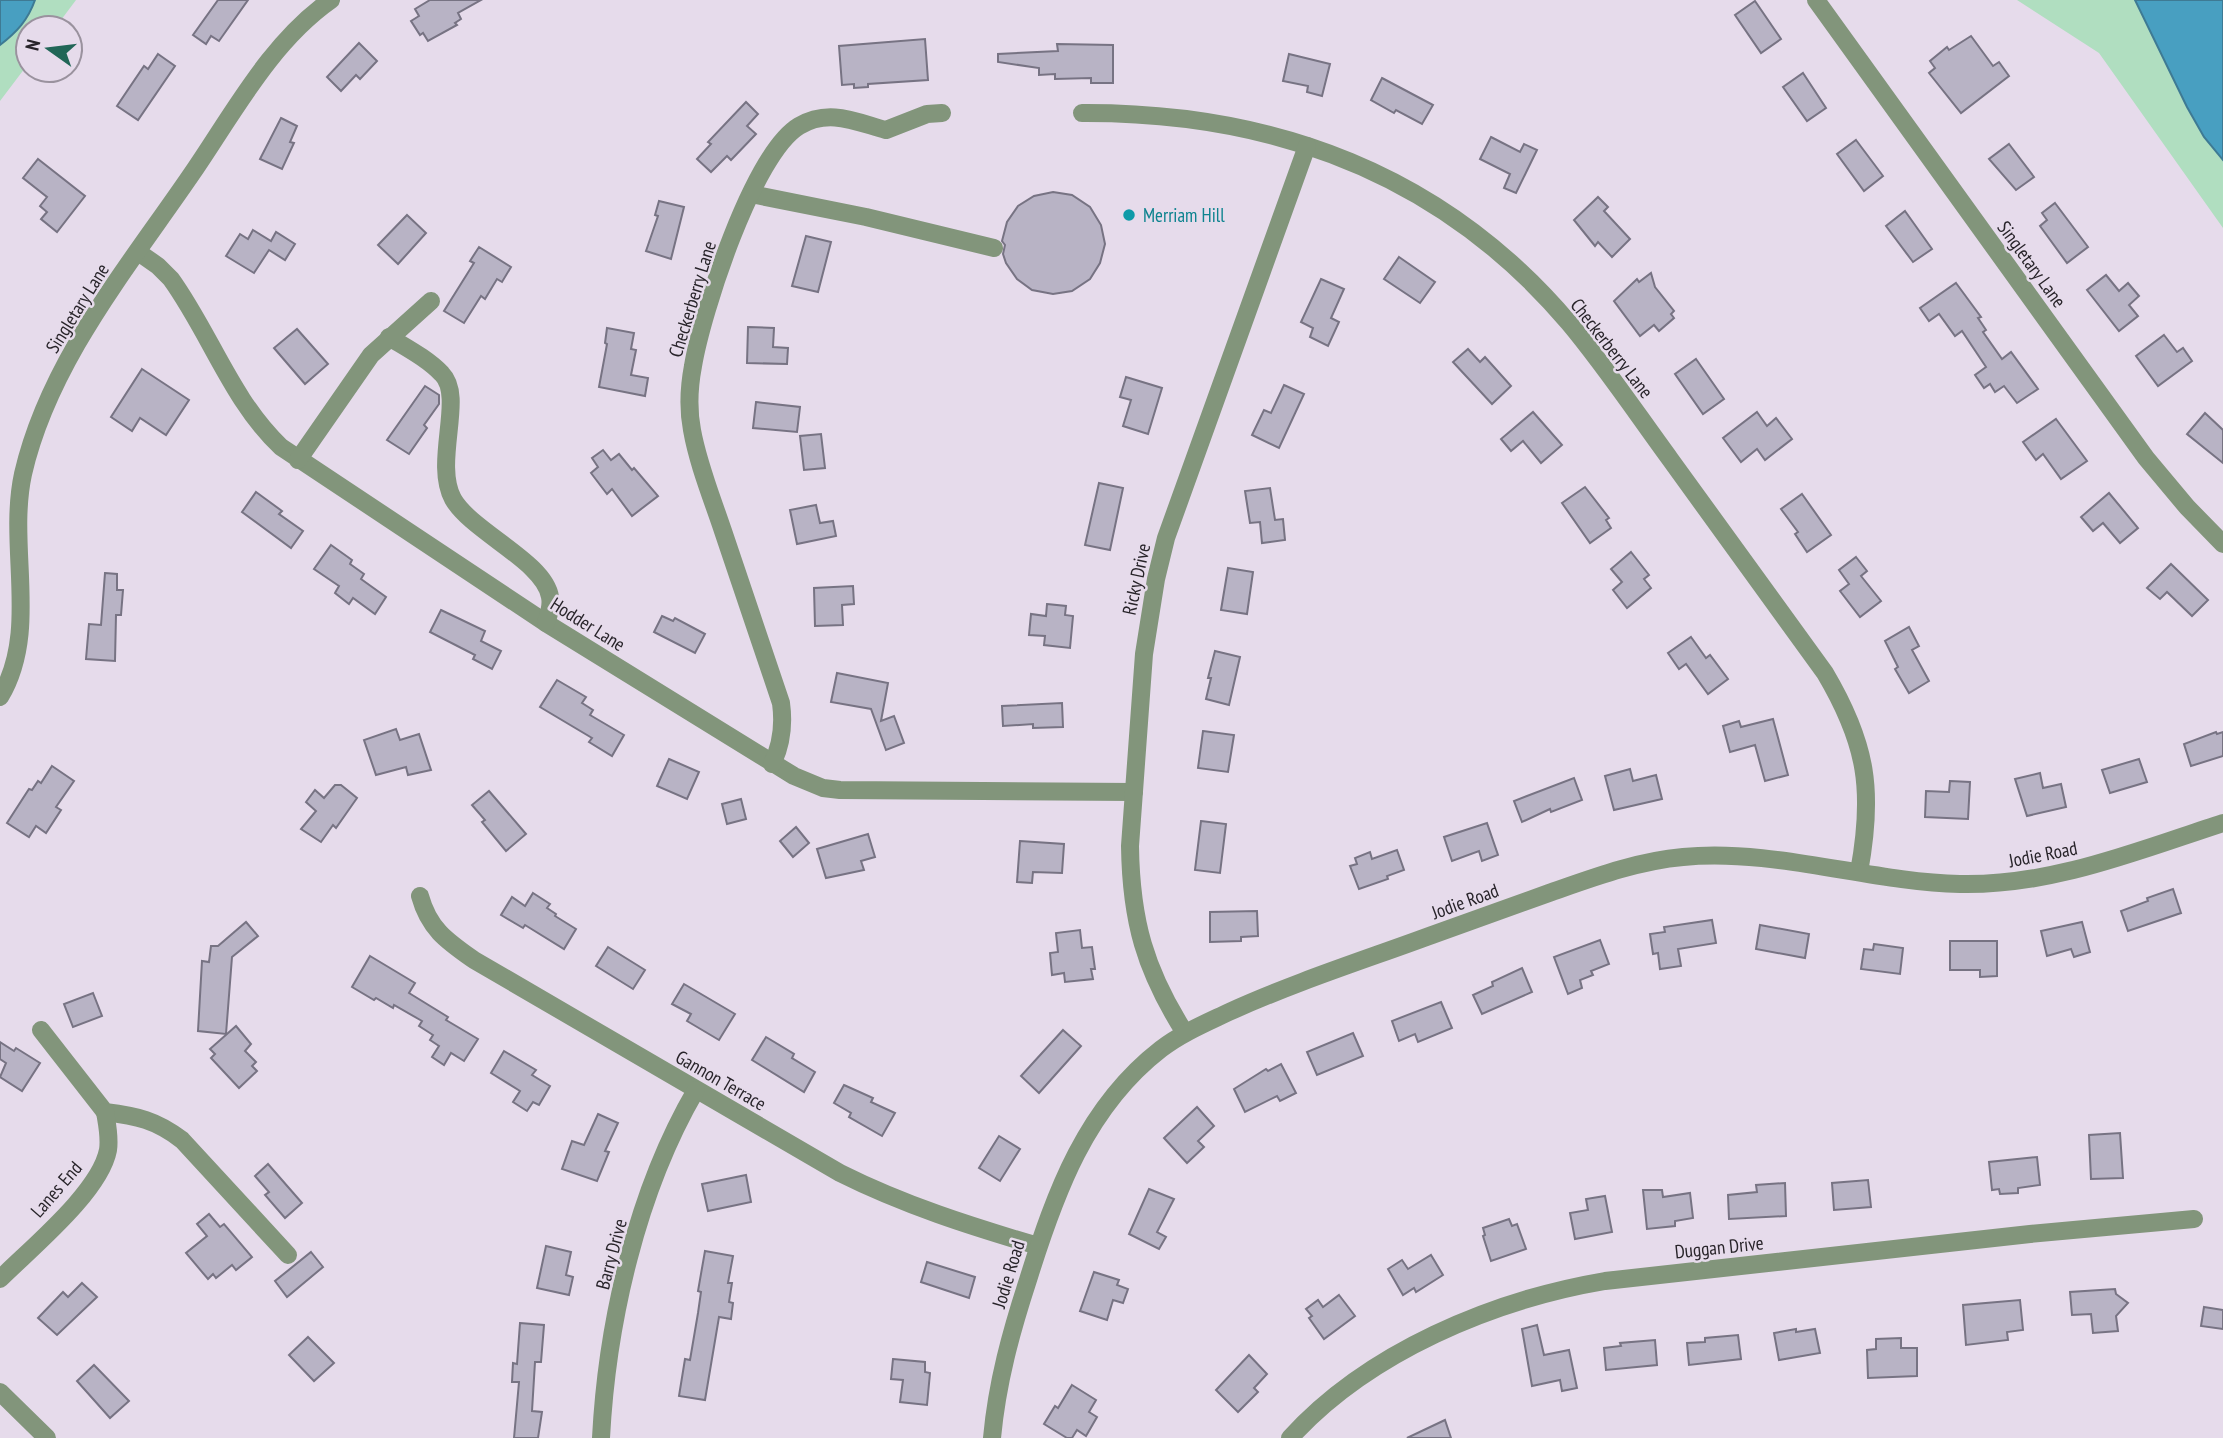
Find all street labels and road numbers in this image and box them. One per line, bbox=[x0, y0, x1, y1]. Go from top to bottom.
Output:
street label: Singletary Lane bbox=[1993, 216, 2072, 312]
street label: Checkerberry Lane bbox=[663, 238, 721, 360]
street label: Singletary Lane bbox=[40, 259, 114, 357]
street label: Checkerberry Lane bbox=[1566, 293, 1659, 403]
street label: Ricky Drive bbox=[1117, 541, 1155, 617]
street label: Hodder Lane bbox=[546, 592, 630, 656]
street label: Jodie Road bbox=[2006, 836, 2079, 873]
street label: Jodie Road bbox=[1427, 878, 1502, 924]
street label: Gannon Terrace bbox=[672, 1045, 771, 1116]
street label: Lanes End bbox=[25, 1156, 87, 1222]
street label: Barry Drive bbox=[590, 1216, 632, 1292]
street label: Duggan Drive bbox=[1673, 1230, 1765, 1264]
street label: Jodie Road bbox=[986, 1237, 1030, 1312]

